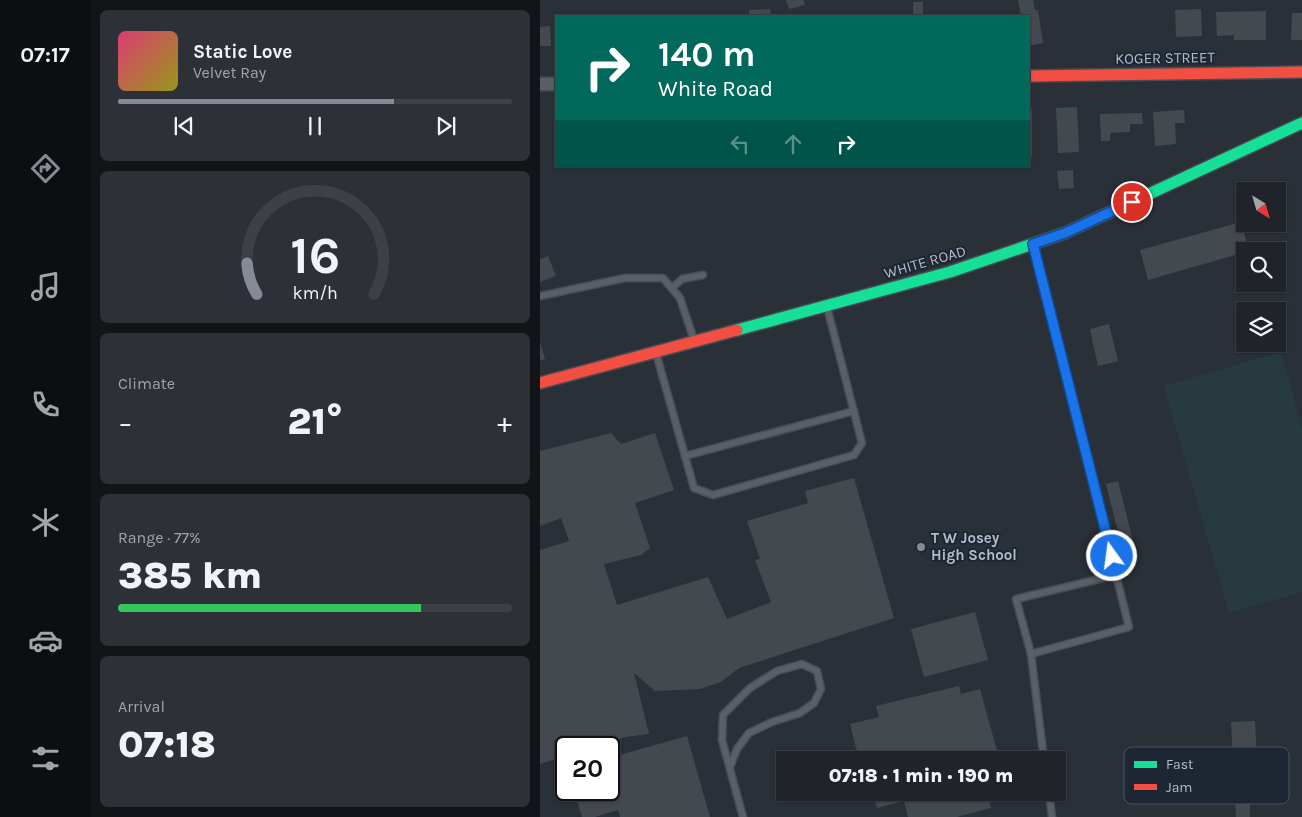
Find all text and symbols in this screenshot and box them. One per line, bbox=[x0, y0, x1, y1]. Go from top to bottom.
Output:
text: 140 m bbox=[658, 34, 756, 75]
icon: right bbox=[575, 35, 640, 100]
text: Static Love bbox=[193, 41, 292, 63]
text: 07:17 bbox=[20, 42, 70, 68]
street label: KOGER STREET bbox=[1115, 48, 1216, 68]
text: Velvet Ray bbox=[193, 63, 266, 82]
text: White Road bbox=[658, 76, 773, 102]
icon: previous bbox=[170, 112, 198, 140]
icon: pause bbox=[301, 112, 329, 140]
icon: next bbox=[432, 112, 460, 140]
icon: left bbox=[726, 130, 754, 158]
icon: ahead bbox=[779, 130, 807, 158]
icon: right bbox=[832, 130, 860, 158]
icon: directions bbox=[28, 151, 63, 186]
pin bbox=[1111, 181, 1153, 223]
north arrow bbox=[1236, 182, 1286, 232]
map controls bbox=[1236, 182, 1286, 352]
icon: arrive bbox=[1118, 188, 1146, 216]
text: 16 bbox=[290, 225, 340, 286]
street label: WHITE ROAD bbox=[882, 242, 968, 282]
button: search bbox=[1236, 242, 1286, 292]
icon: music bbox=[28, 269, 63, 304]
text: km/h bbox=[292, 283, 338, 304]
button: layers bbox=[1236, 302, 1286, 352]
text: Climate bbox=[118, 374, 175, 393]
icon: phone bbox=[28, 387, 63, 422]
text: 21° bbox=[287, 399, 343, 444]
text: − bbox=[118, 406, 133, 439]
text: + bbox=[497, 406, 512, 439]
icon: climate bbox=[28, 505, 63, 540]
text: Range · 77% bbox=[118, 528, 201, 547]
place label: T W Josey High School bbox=[931, 529, 1017, 564]
position arrow bbox=[1085, 529, 1137, 581]
marker: T W Josey High School bbox=[915, 541, 927, 553]
text: 385 km bbox=[118, 553, 262, 598]
icon: car bbox=[28, 623, 63, 658]
text: Arrival bbox=[118, 697, 165, 716]
text: 07:18 bbox=[118, 722, 216, 767]
speed limit sign: 20 bbox=[555, 736, 620, 801]
icon: filters bbox=[28, 741, 63, 776]
legend bbox=[1124, 747, 1289, 804]
text: Fast bbox=[1166, 756, 1193, 773]
text: 07:18 · 1 min · 190 m bbox=[829, 765, 1013, 787]
text: Jam bbox=[1166, 779, 1192, 796]

